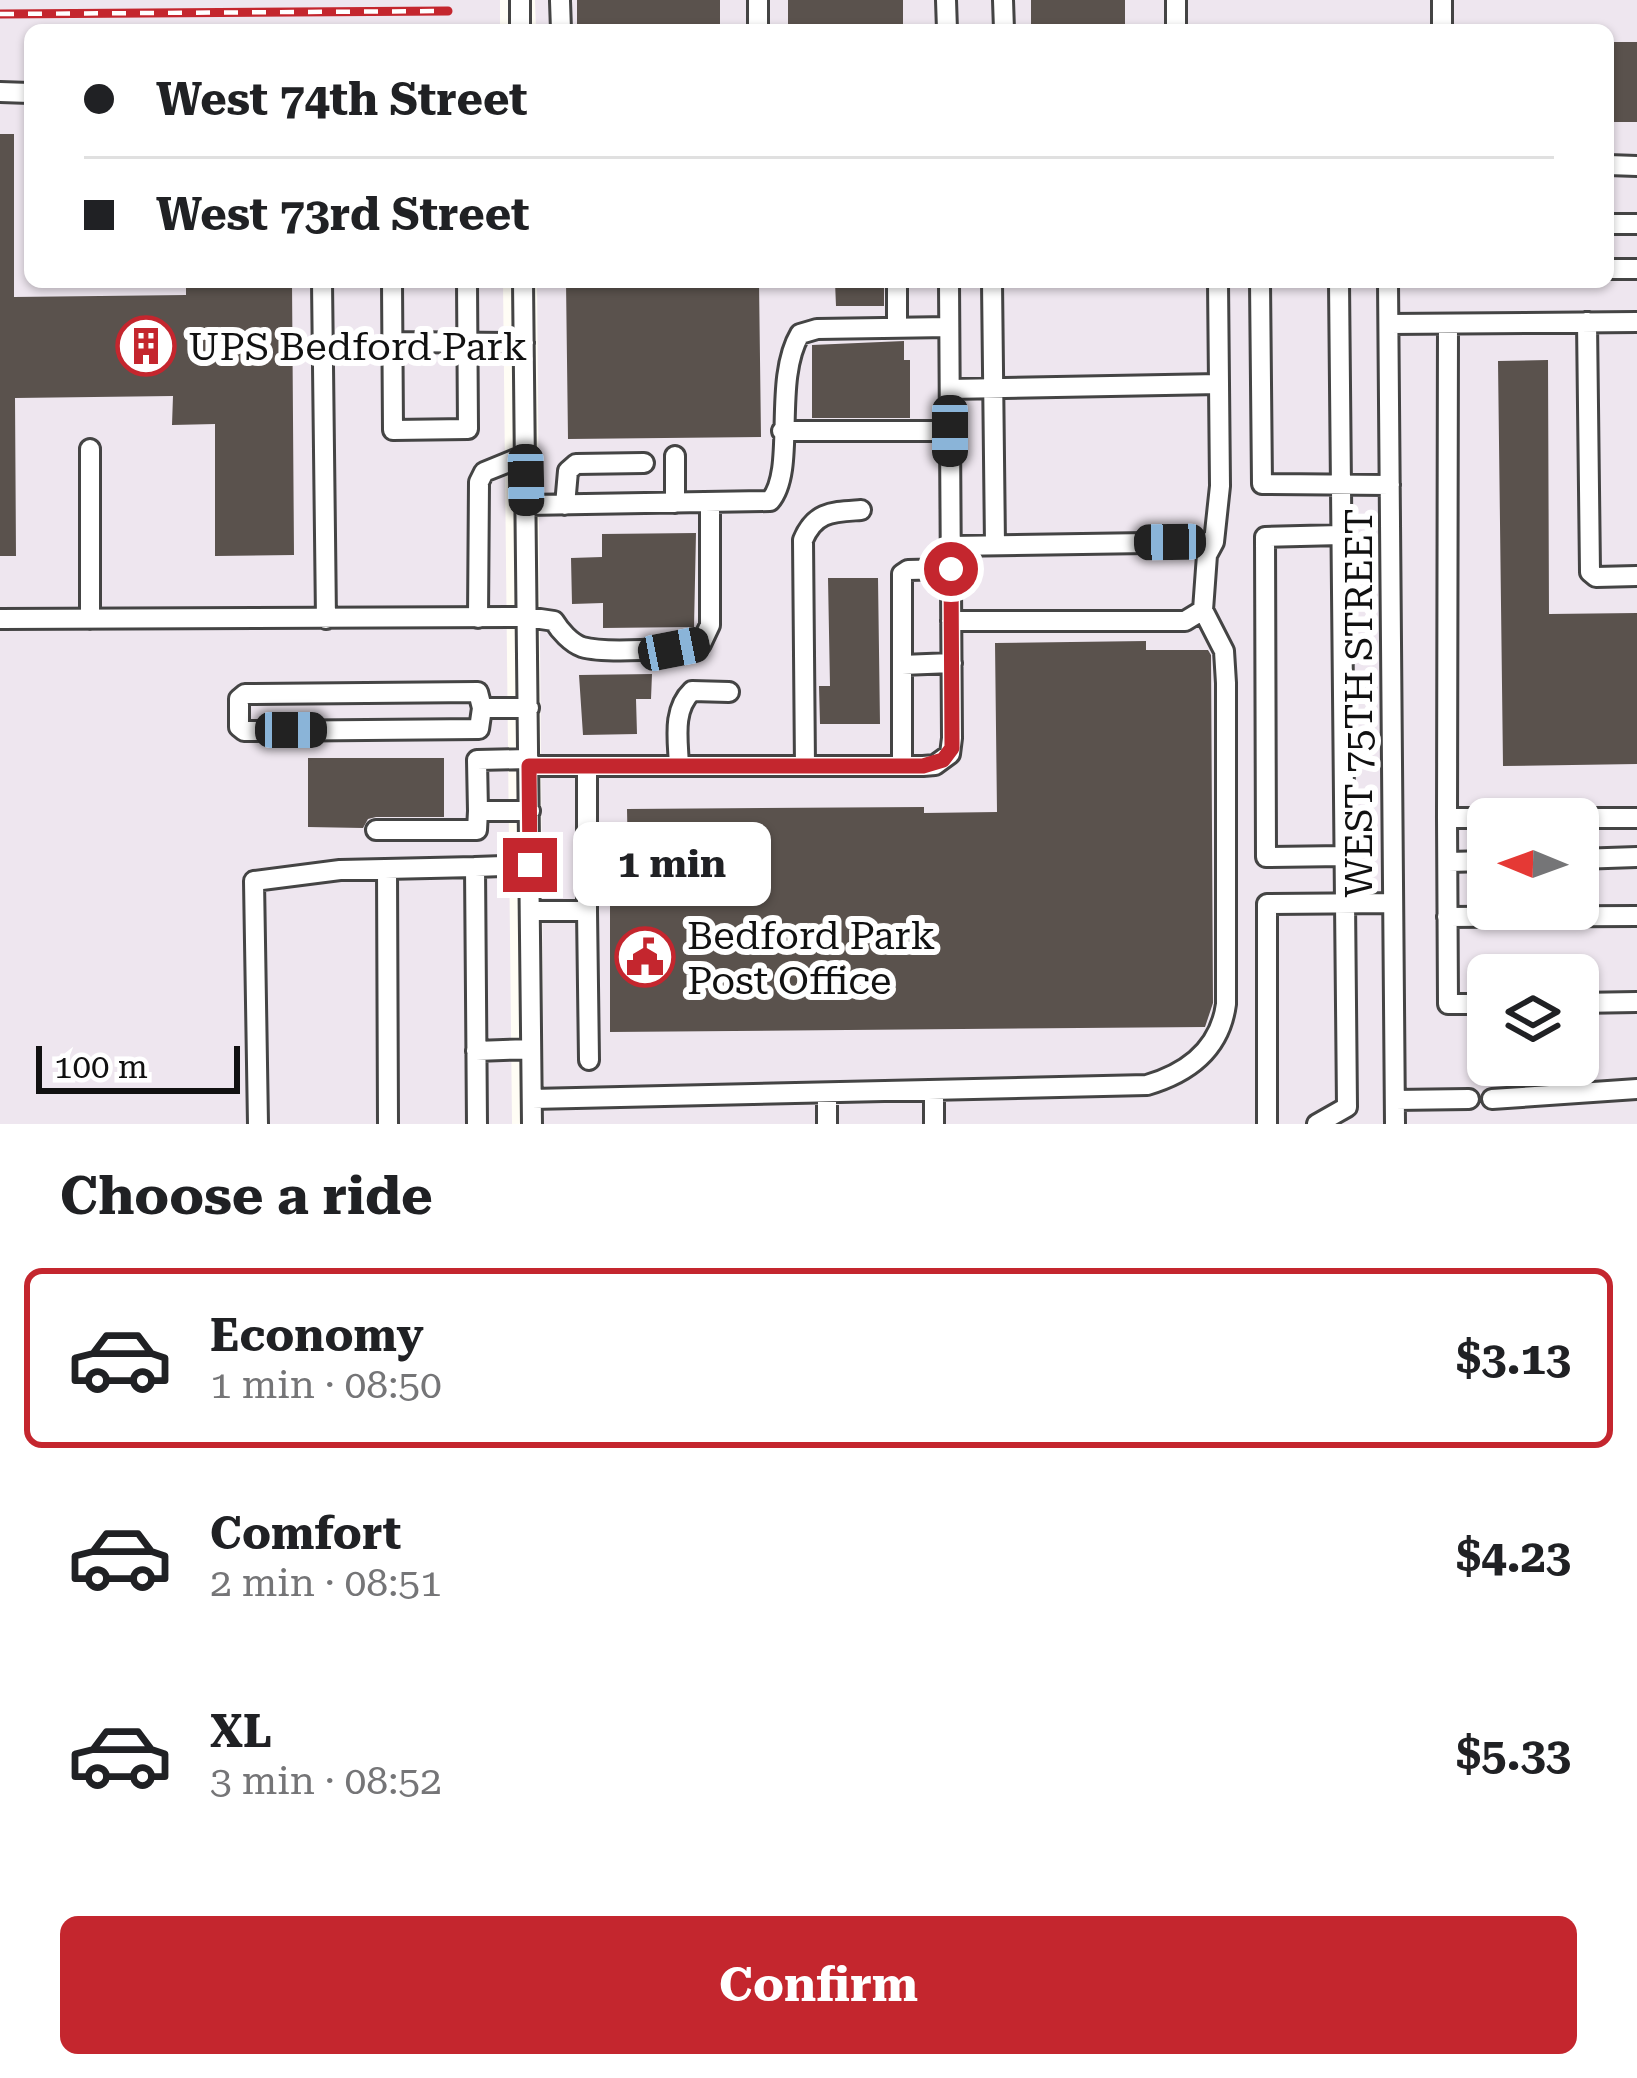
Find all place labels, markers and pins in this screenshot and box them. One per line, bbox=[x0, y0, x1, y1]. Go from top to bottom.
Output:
building icon: UPS Bedford Park bbox=[115, 315, 177, 377]
place label: UPS Bedford Park bbox=[188, 324, 527, 370]
place label: Bedford Park Post Office bbox=[687, 913, 935, 1004]
public building icon: Bedford Park Post Office bbox=[614, 926, 676, 988]

